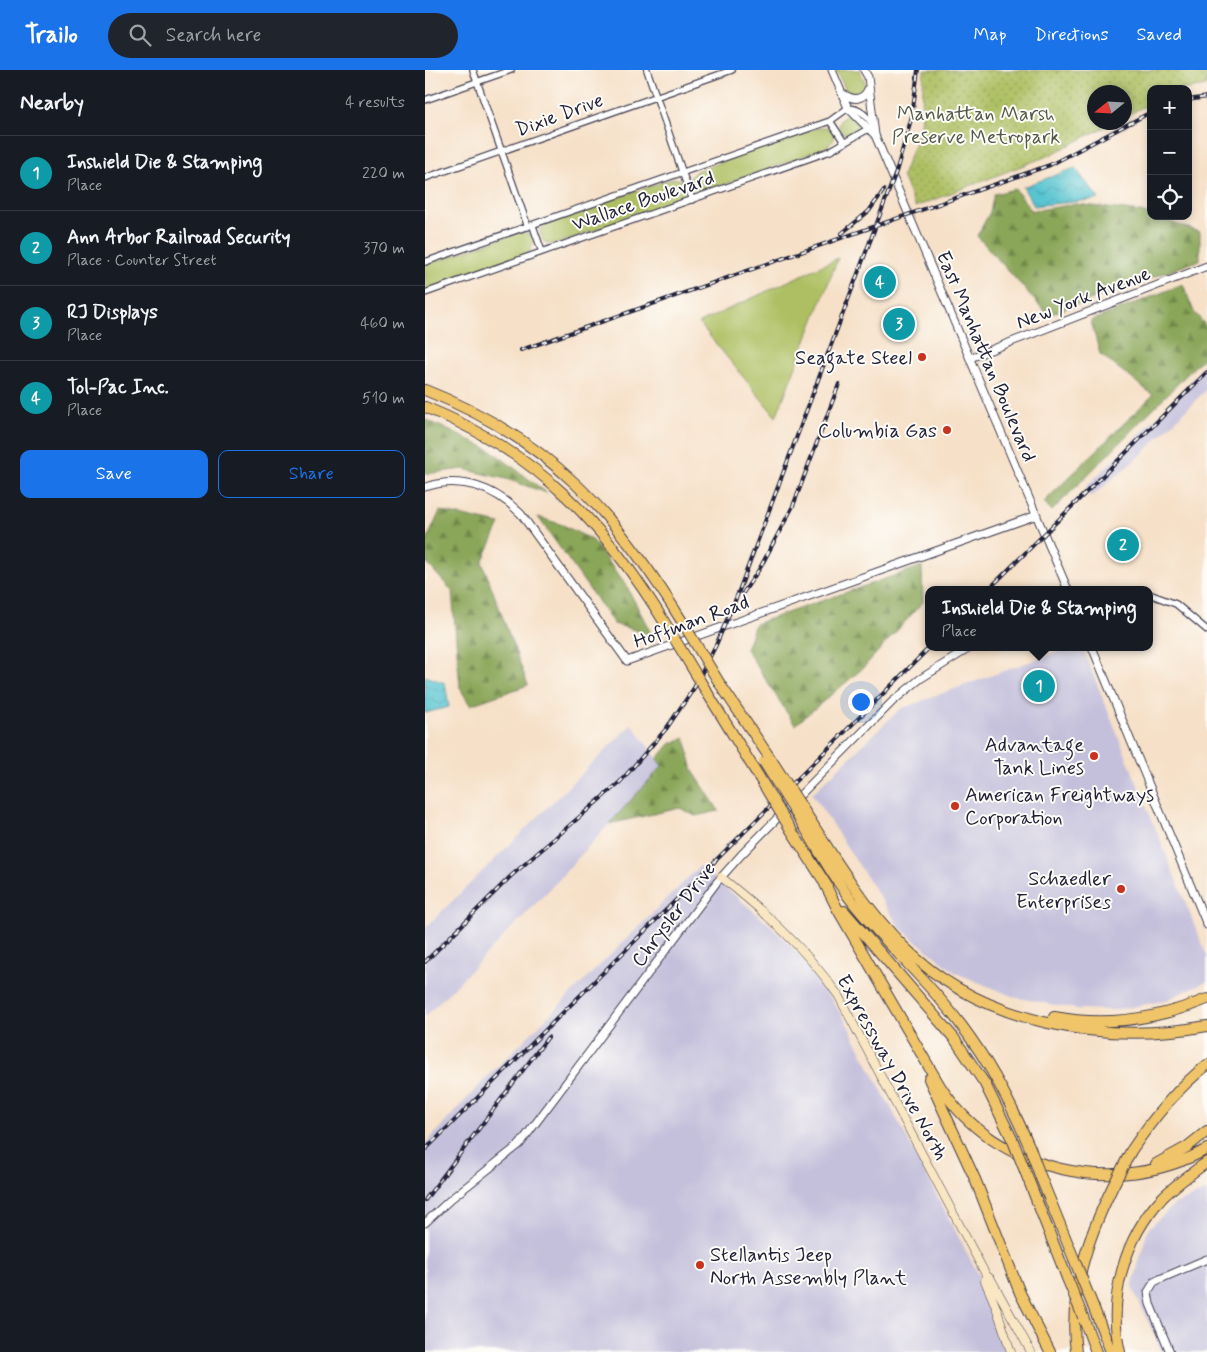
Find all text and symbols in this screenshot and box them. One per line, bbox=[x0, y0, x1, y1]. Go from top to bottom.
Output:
search box bbox=[108, 13, 458, 58]
text: Trailo bbox=[25, 20, 78, 51]
icon: search bbox=[126, 21, 154, 49]
text: Search here bbox=[166, 23, 261, 48]
text: Map bbox=[974, 23, 1007, 47]
text: Directions bbox=[1035, 23, 1109, 47]
text: Saved bbox=[1137, 23, 1182, 47]
north arrow bbox=[1087, 85, 1132, 130]
map controls bbox=[1147, 85, 1192, 220]
button: + bbox=[1147, 85, 1192, 130]
street label: Dixie Drive bbox=[512, 87, 607, 144]
text: Nearby bbox=[20, 89, 84, 117]
text: 4 results bbox=[345, 92, 405, 113]
park label: Manhattan Marsh Preserve Metropark bbox=[892, 101, 1060, 151]
button: − bbox=[1147, 130, 1192, 175]
text: Inshield Die & Stamping bbox=[67, 150, 262, 175]
text: 1 bbox=[32, 163, 40, 184]
text: 220 m bbox=[362, 163, 405, 184]
street label: Wallace Boulevard bbox=[569, 164, 718, 238]
text: Place bbox=[67, 175, 102, 196]
button: locate bbox=[1147, 175, 1192, 220]
text: Ann Arbor Railroad Security bbox=[67, 225, 291, 250]
text: 2 bbox=[32, 238, 40, 259]
text: 370 m bbox=[363, 238, 405, 259]
street label: East Manhattan Boulevard bbox=[929, 247, 1042, 466]
text: Place · Counter Street bbox=[67, 250, 216, 271]
street label: New York Avenue bbox=[1012, 260, 1155, 336]
pin: 4 bbox=[864, 263, 896, 301]
text: RJ Displays bbox=[67, 300, 158, 325]
pin: 3 bbox=[883, 305, 915, 343]
text: 3 bbox=[32, 313, 40, 334]
text: 460 m bbox=[360, 313, 405, 334]
text: Place bbox=[67, 325, 102, 346]
place label: Seagate Steel bbox=[795, 345, 912, 374]
marker: Seagate Steel bbox=[916, 351, 928, 363]
text: Tol-Pac Inc. bbox=[67, 375, 169, 400]
text: 4 bbox=[31, 388, 41, 409]
text: 510 m bbox=[362, 388, 405, 409]
text: Place bbox=[67, 400, 102, 421]
place label: Columbia Gas bbox=[818, 418, 937, 445]
marker: Columbia Gas bbox=[941, 424, 953, 436]
button: Save bbox=[20, 450, 208, 498]
button: Share bbox=[218, 450, 405, 498]
pin: 2 bbox=[1107, 526, 1139, 564]
popup bbox=[925, 586, 1153, 651]
street label: Hoffman Road bbox=[630, 589, 753, 656]
text: Inshield Die & Stamping bbox=[941, 596, 1137, 621]
text: Place bbox=[941, 621, 977, 642]
pin: 1 bbox=[1023, 667, 1055, 705]
your location bbox=[848, 689, 874, 715]
place label: Advantage Tank Lines bbox=[985, 732, 1084, 782]
marker: Advantage Tank Lines bbox=[1088, 750, 1100, 762]
place label: American Freightways Corporation bbox=[965, 782, 1154, 832]
marker: American Freightways Corporation bbox=[949, 800, 961, 812]
street label: Chrysler Drive bbox=[626, 857, 723, 973]
place label: Schaedler Enterprises bbox=[1016, 866, 1112, 916]
marker: Schaedler Enterprises bbox=[1115, 883, 1127, 895]
street label: Expressway Drive North bbox=[829, 970, 954, 1165]
place label: Stellantis Jeep North Assembly Plant bbox=[710, 1242, 907, 1292]
marker: Stellantis Jeep North Assembly Plant bbox=[694, 1259, 706, 1271]

